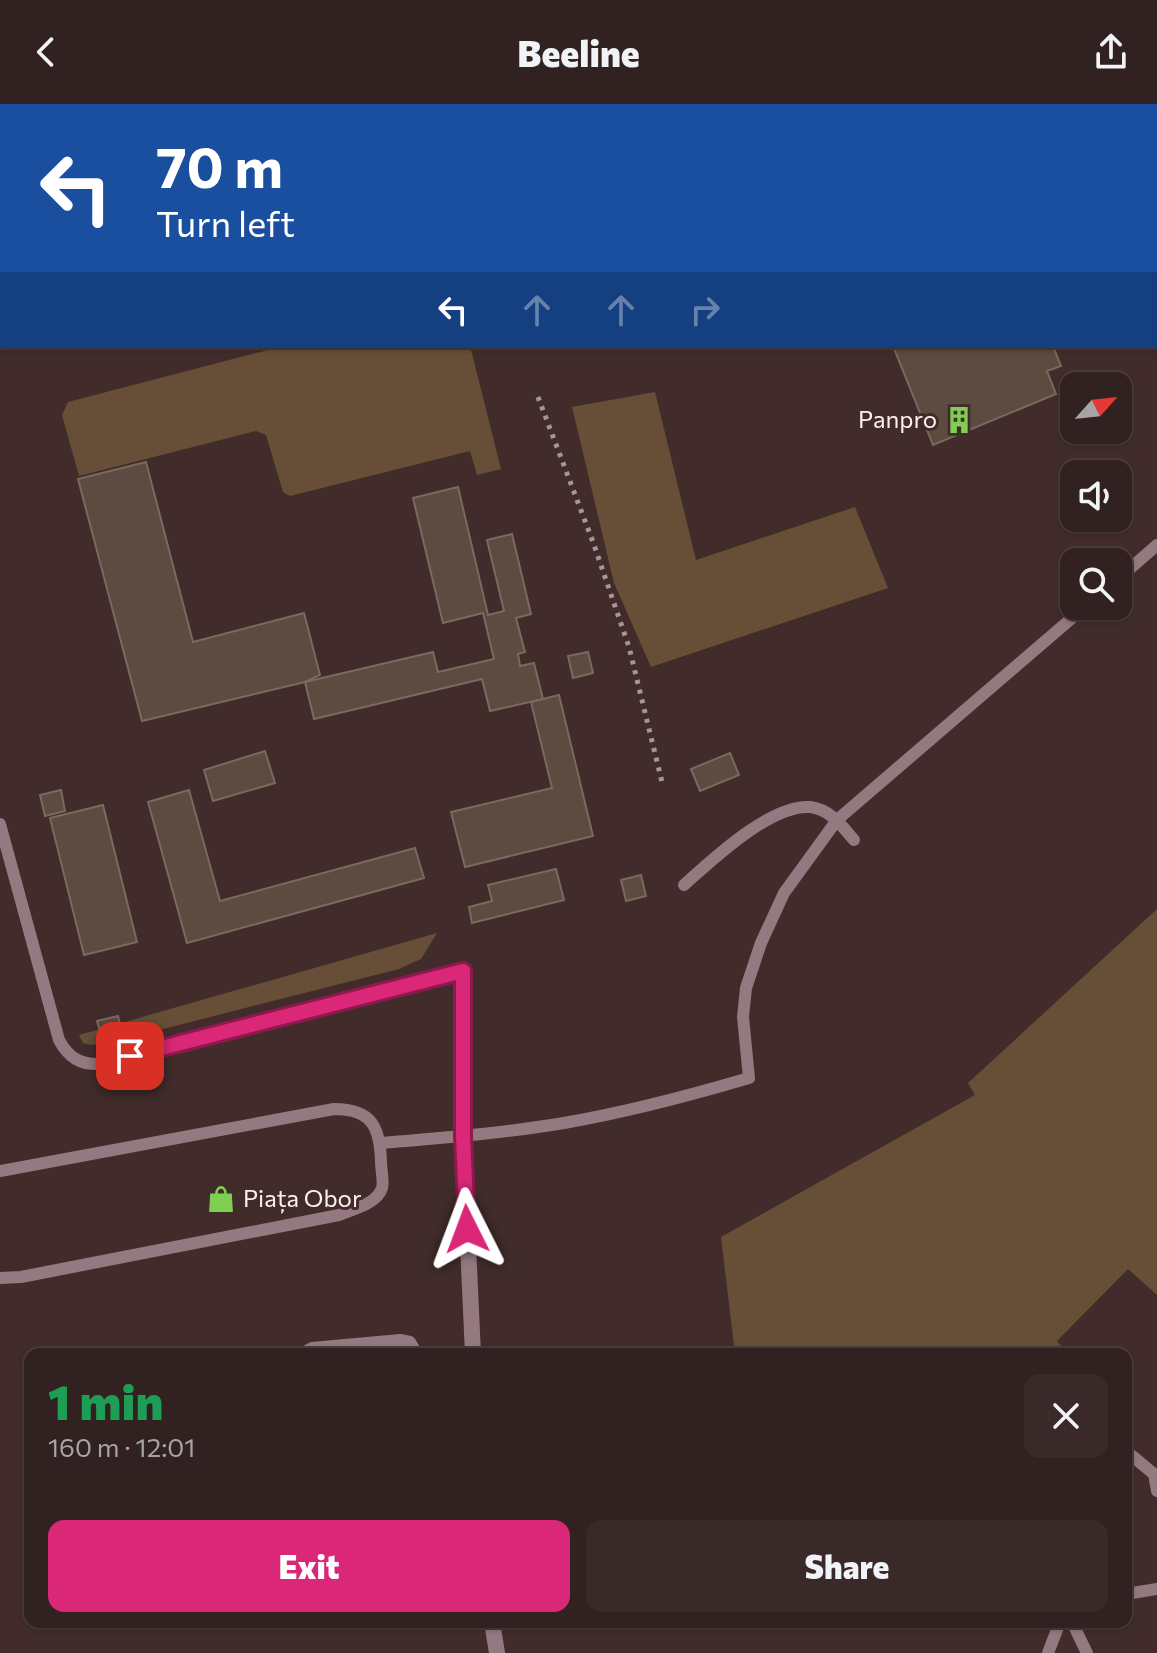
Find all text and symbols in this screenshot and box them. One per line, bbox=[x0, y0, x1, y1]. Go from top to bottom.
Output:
icon: back bbox=[24, 30, 68, 74]
text: Beeline bbox=[517, 30, 640, 74]
icon: share bbox=[1089, 30, 1133, 74]
text: 70 m bbox=[156, 131, 283, 200]
icon: left bbox=[24, 136, 128, 240]
text: Turn left bbox=[156, 200, 295, 244]
icon: left bbox=[431, 288, 475, 332]
icon: ahead bbox=[515, 288, 559, 332]
icon: ahead bbox=[599, 288, 643, 332]
icon: right bbox=[683, 288, 727, 332]
north arrow bbox=[1060, 372, 1132, 444]
map controls bbox=[1060, 372, 1132, 620]
place label: Panpro bbox=[858, 404, 937, 433]
building icon: Panpro bbox=[944, 405, 974, 435]
button: sound bbox=[1060, 460, 1132, 532]
button: search bbox=[1060, 548, 1132, 620]
pin bbox=[96, 1022, 164, 1090]
icon: arrive bbox=[108, 1034, 152, 1078]
place label: Piața Obor bbox=[243, 1183, 362, 1214]
shop icon: Piața Obor bbox=[206, 1184, 236, 1214]
position arrow bbox=[425, 1187, 509, 1271]
text: 1 min bbox=[48, 1371, 163, 1430]
button: close bbox=[1024, 1374, 1108, 1458]
text: 160 m · 12:01 bbox=[48, 1431, 195, 1462]
button: Exit bbox=[48, 1520, 570, 1612]
button: Share bbox=[586, 1520, 1108, 1612]

